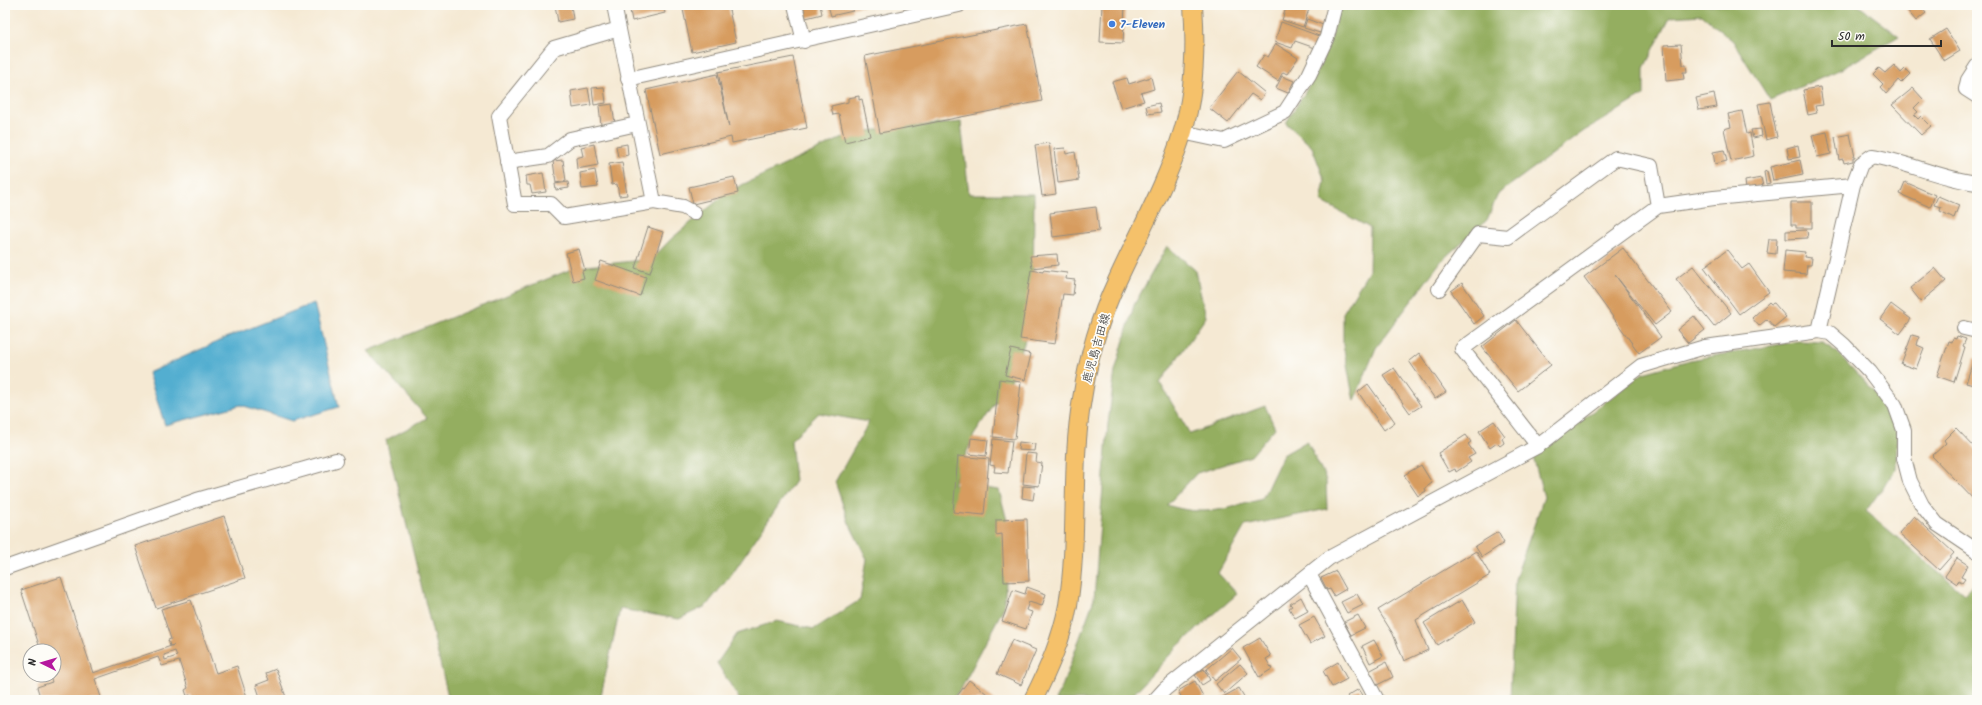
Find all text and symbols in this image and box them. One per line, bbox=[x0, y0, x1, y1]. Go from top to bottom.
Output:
place label: 7-Eleven bbox=[1120, 15, 1166, 34]
marker: 7-Eleven bbox=[1107, 19, 1117, 29]
scale bar bbox=[1832, 22, 1941, 48]
text: 50 m bbox=[1838, 27, 1865, 46]
street label: 鹿児島吉田線 bbox=[1077, 311, 1116, 385]
north arrow bbox=[22, 643, 62, 683]
text: N bbox=[24, 658, 42, 666]

